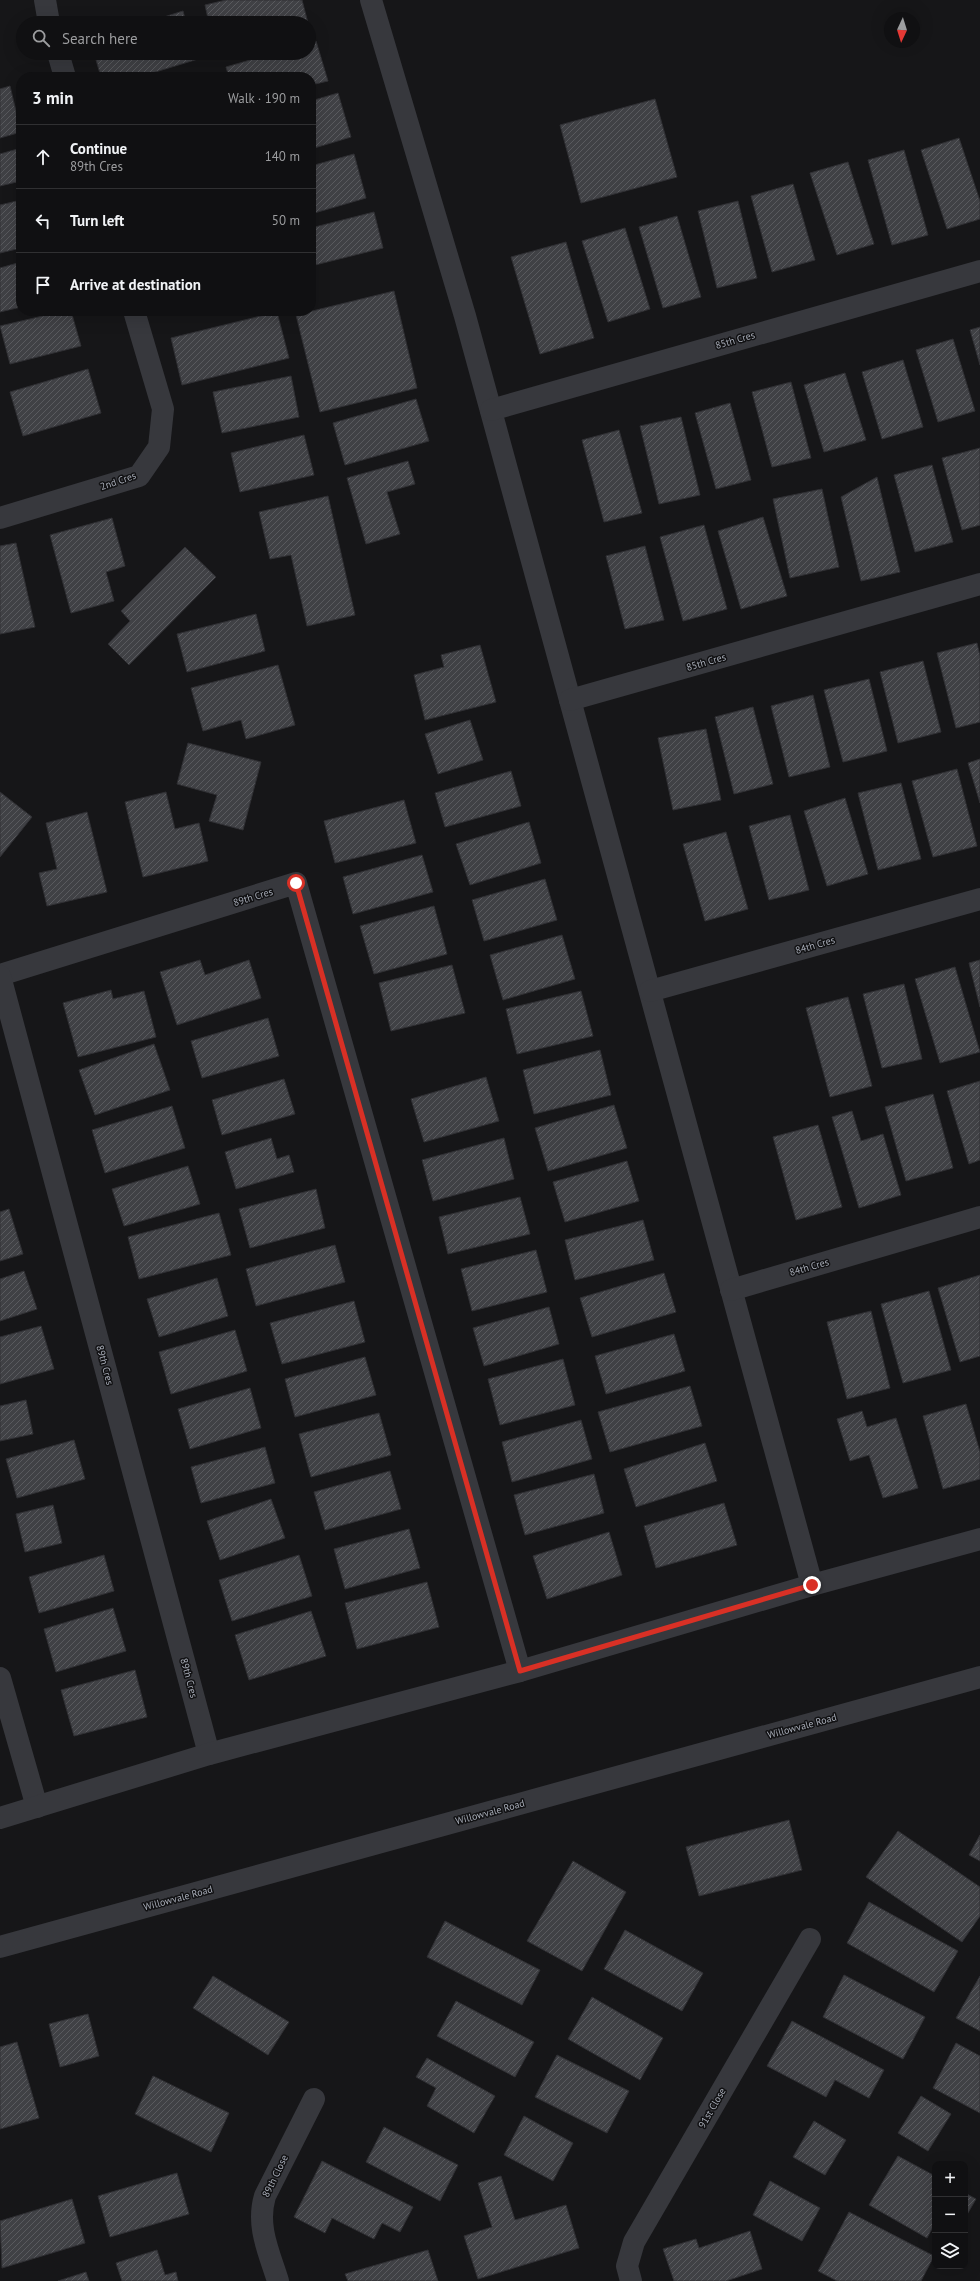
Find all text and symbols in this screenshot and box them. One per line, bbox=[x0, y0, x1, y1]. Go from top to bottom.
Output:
north arrow bbox=[884, 12, 920, 48]
search box bbox=[16, 16, 316, 60]
icon: search bbox=[30, 27, 52, 49]
text: Search here bbox=[62, 29, 138, 48]
text: 3 min bbox=[32, 87, 73, 109]
text: Walk · 190 m bbox=[228, 90, 300, 107]
text: Continue bbox=[70, 139, 127, 158]
icon: ahead bbox=[32, 146, 54, 168]
text: 140 m bbox=[265, 148, 300, 165]
text: 89th Cres bbox=[70, 158, 123, 175]
icon: left bbox=[32, 210, 54, 232]
text: Turn left bbox=[70, 211, 124, 230]
text: 50 m bbox=[272, 212, 300, 229]
icon: arrive bbox=[32, 274, 54, 296]
text: Arrive at destination bbox=[70, 275, 201, 294]
street label: 85th Cres bbox=[714, 328, 756, 352]
street label: 2nd Cres bbox=[98, 469, 138, 493]
street label: 85th Cres bbox=[685, 650, 727, 674]
route start bbox=[287, 874, 305, 892]
street label: 89th Cres bbox=[232, 885, 274, 909]
street label: 84th Cres bbox=[794, 933, 836, 957]
street label: 84th Cres bbox=[788, 1255, 830, 1279]
street label: 89th Cres bbox=[93, 1344, 117, 1386]
route end bbox=[803, 1576, 821, 1594]
street label: 89th Cres bbox=[177, 1657, 201, 1699]
street label: Willowvale Road bbox=[766, 1711, 838, 1741]
street label: Willowvale Road bbox=[454, 1797, 526, 1827]
street label: Willowvale Road bbox=[142, 1883, 214, 1913]
street label: 91st Close bbox=[695, 2086, 729, 2130]
street label: 89th Close bbox=[259, 2153, 291, 2199]
map controls bbox=[932, 2161, 968, 2269]
button: + bbox=[932, 2161, 968, 2197]
button: − bbox=[932, 2197, 968, 2233]
button: layers bbox=[932, 2233, 968, 2269]

